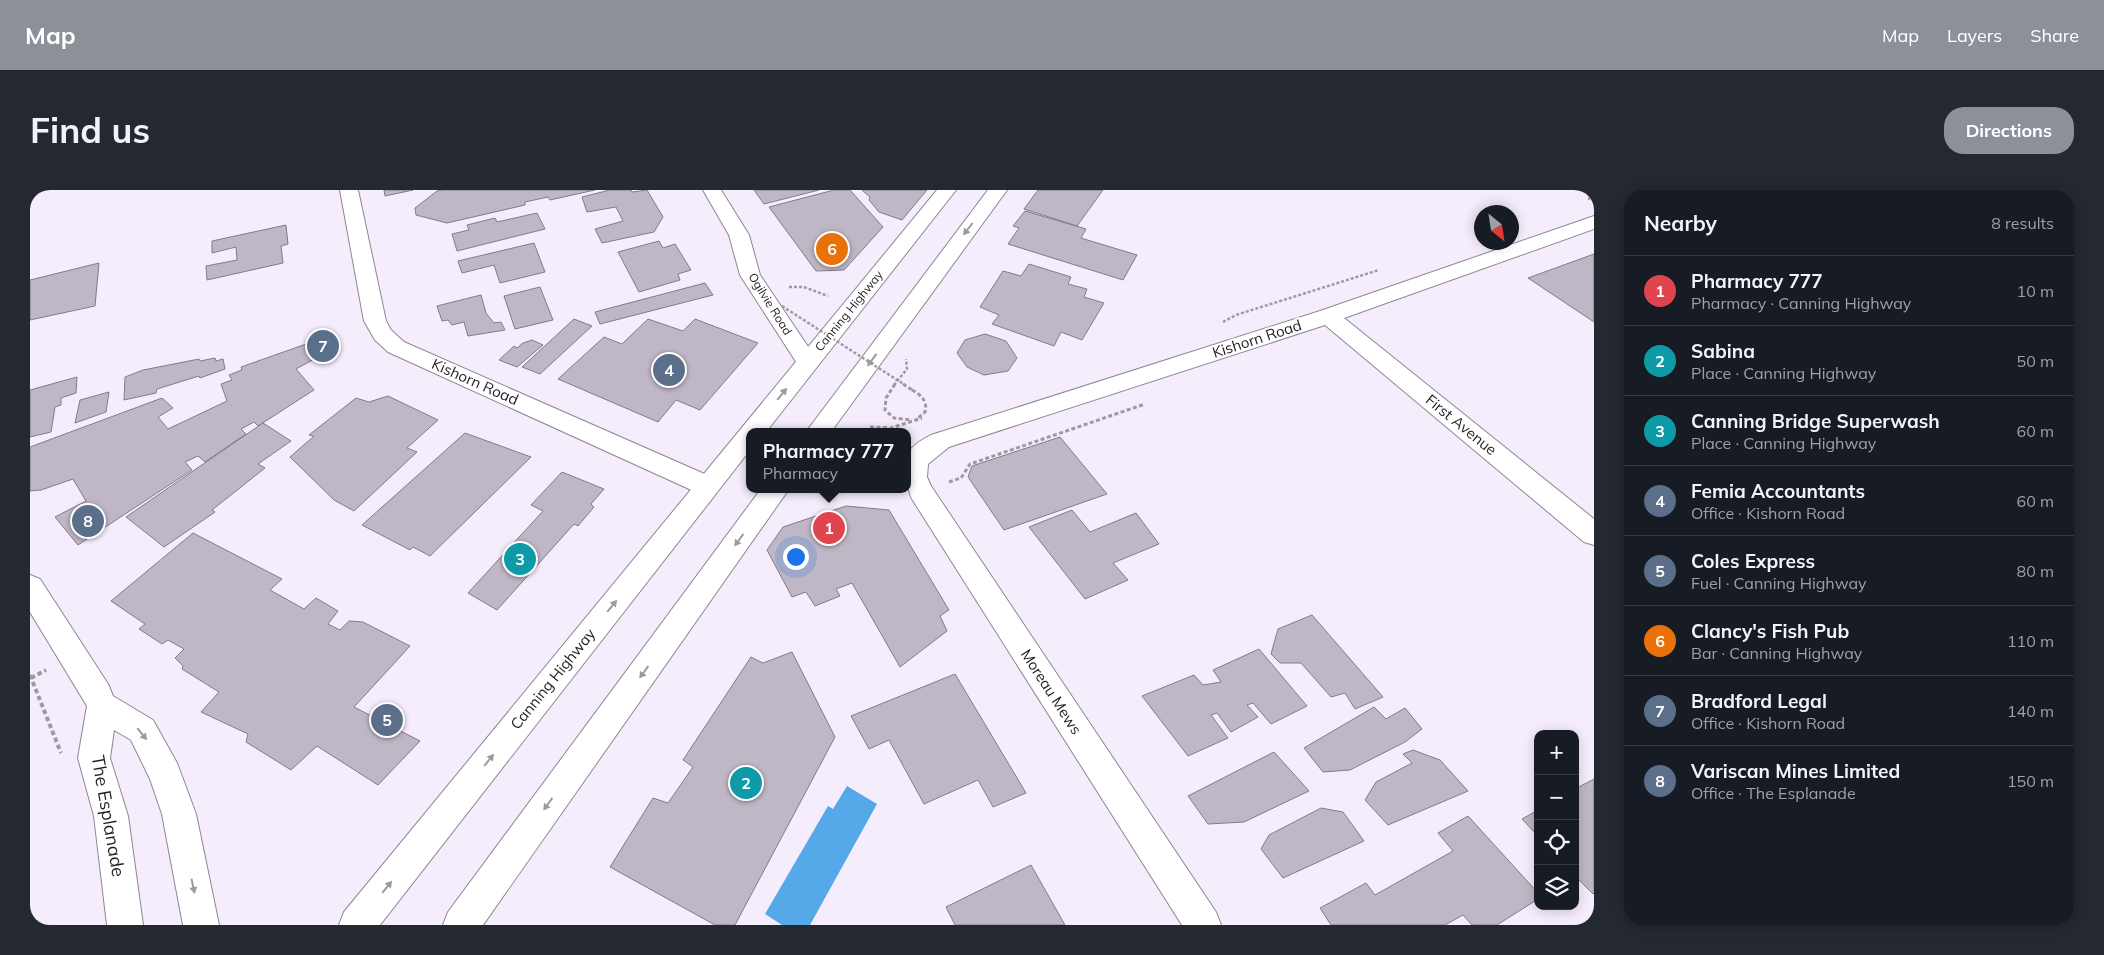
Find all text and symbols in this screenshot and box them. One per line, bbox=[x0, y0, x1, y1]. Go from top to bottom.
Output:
text: Map bbox=[25, 20, 76, 50]
text: Map bbox=[1882, 24, 1919, 47]
text: Layers bbox=[1947, 24, 2002, 47]
text: Share bbox=[2030, 24, 2079, 47]
button: Directions bbox=[1944, 107, 2074, 154]
text: Find us bbox=[30, 108, 150, 152]
north arrow bbox=[1474, 205, 1519, 250]
text: Nearby bbox=[1644, 210, 1717, 236]
text: 8 results bbox=[1991, 213, 2054, 233]
one-way arrow bbox=[963, 222, 974, 235]
pin: 6 bbox=[816, 230, 848, 268]
street label: Canning Highway bbox=[811, 267, 886, 354]
text: Pharmacy 777 bbox=[1691, 269, 1823, 293]
street label: Ogilvie Road bbox=[745, 270, 795, 338]
text: 1 bbox=[1655, 281, 1665, 301]
text: 10 m bbox=[2017, 281, 2054, 301]
text: Pharmacy · Canning Highway bbox=[1691, 293, 1911, 313]
street label: Kishorn Road bbox=[1210, 315, 1304, 362]
pin: 7 bbox=[307, 327, 339, 365]
text: Sabina bbox=[1691, 339, 1755, 363]
pin: 4 bbox=[653, 351, 685, 389]
text: 2 bbox=[1655, 351, 1665, 371]
text: 50 m bbox=[2017, 351, 2054, 371]
one-way arrow bbox=[867, 353, 877, 367]
street label: Kishorn Road bbox=[429, 354, 521, 409]
text: Place · Canning Highway bbox=[1691, 363, 1876, 383]
one-way arrow bbox=[777, 388, 788, 401]
street label: First Avenue bbox=[1422, 390, 1501, 459]
text: Canning Bridge Superwash bbox=[1691, 409, 1940, 433]
text: 3 bbox=[1655, 421, 1665, 441]
text: 60 m bbox=[2017, 421, 2054, 441]
popup bbox=[746, 428, 911, 493]
text: Place · Canning Highway bbox=[1691, 433, 1876, 453]
text: Pharmacy 777 bbox=[763, 439, 894, 463]
text: Pharmacy bbox=[763, 463, 838, 483]
text: Femia Accountants bbox=[1691, 479, 1865, 503]
text: 4 bbox=[1655, 491, 1665, 511]
text: 60 m bbox=[2017, 491, 2054, 511]
pin: 8 bbox=[72, 502, 104, 540]
text: Office · Kishorn Road bbox=[1691, 503, 1845, 523]
pin: 1 bbox=[813, 509, 845, 547]
one-way arrow bbox=[734, 533, 744, 547]
pin: 3 bbox=[504, 540, 536, 578]
your location bbox=[783, 544, 809, 570]
text: Coles Express bbox=[1691, 549, 1815, 573]
text: 5 bbox=[1655, 561, 1665, 581]
text: 80 m bbox=[2017, 561, 2054, 581]
text: Fuel · Canning Highway bbox=[1691, 573, 1866, 593]
one-way arrow bbox=[606, 599, 617, 612]
text: Clancy's Fish Pub bbox=[1691, 619, 1849, 643]
street label: Canning Highway bbox=[506, 624, 599, 733]
text: 6 bbox=[1655, 631, 1665, 651]
text: 110 m bbox=[2007, 631, 2054, 651]
text: Bar · Canning Highway bbox=[1691, 643, 1862, 663]
street label: Moreau Mews bbox=[1017, 646, 1086, 738]
one-way arrow bbox=[638, 665, 649, 678]
text: Bradford Legal bbox=[1691, 689, 1827, 713]
pin: 5 bbox=[371, 701, 403, 739]
text: 7 bbox=[1655, 701, 1665, 721]
text: 140 m bbox=[2007, 701, 2054, 721]
text: Office · Kishorn Road bbox=[1691, 713, 1845, 733]
one-way arrow bbox=[136, 727, 147, 740]
map controls bbox=[1534, 730, 1579, 910]
button: + bbox=[1534, 730, 1579, 775]
street label: The Esplanade bbox=[86, 753, 131, 879]
one-way arrow bbox=[483, 754, 494, 767]
text: Variscan Mines Limited bbox=[1691, 759, 1900, 783]
pin: 2 bbox=[730, 764, 762, 802]
text: 8 bbox=[1655, 771, 1665, 791]
text: 150 m bbox=[2007, 771, 2054, 791]
button: − bbox=[1534, 775, 1579, 820]
text: Office · The Esplanade bbox=[1691, 783, 1856, 803]
one-way arrow bbox=[543, 797, 553, 811]
button: locate bbox=[1534, 820, 1579, 865]
button: layers bbox=[1534, 865, 1579, 910]
one-way arrow bbox=[189, 878, 197, 893]
one-way arrow bbox=[382, 881, 393, 894]

